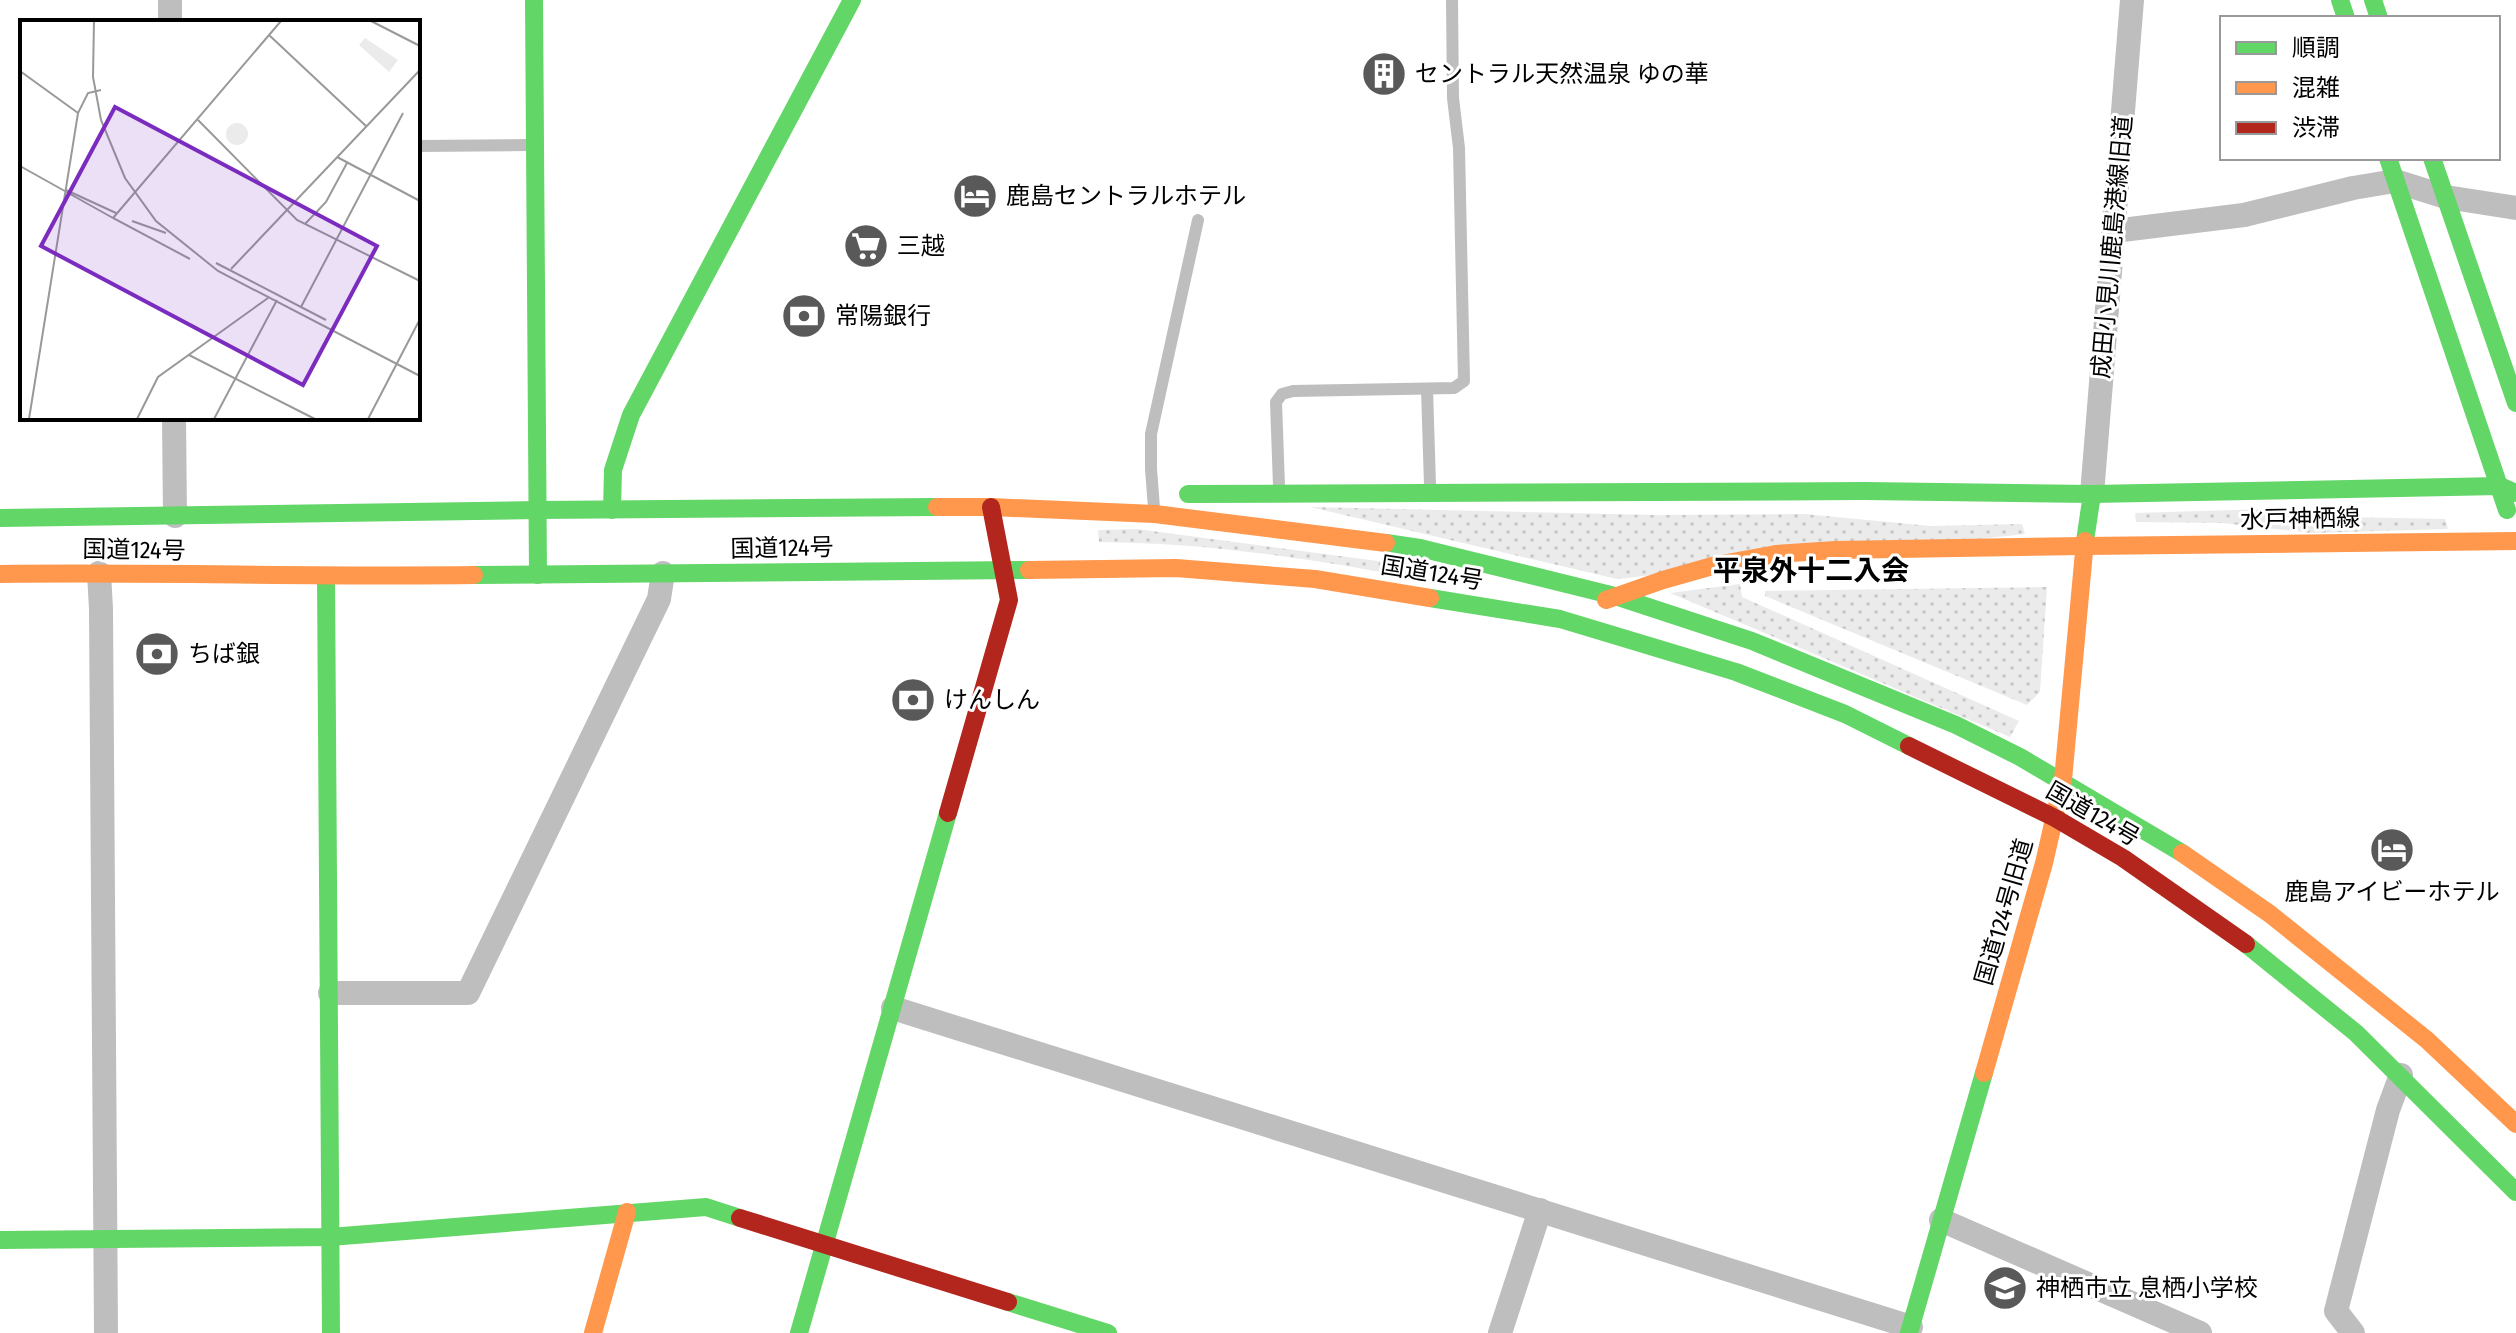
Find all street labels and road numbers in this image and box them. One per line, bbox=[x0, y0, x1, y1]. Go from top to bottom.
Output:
street label: 成田小見川鹿島港線旧道 bbox=[2087, 114, 2137, 380]
street label: 水戸神栖線 bbox=[2240, 504, 2360, 534]
street label: 国道124号 bbox=[730, 533, 834, 563]
street label: 国道124号 bbox=[82, 535, 186, 565]
street label: 国道124号 bbox=[1379, 551, 1485, 595]
street label: 国道124号 bbox=[2041, 776, 2145, 852]
street label: 国道124号旧道 bbox=[1970, 836, 2038, 988]

